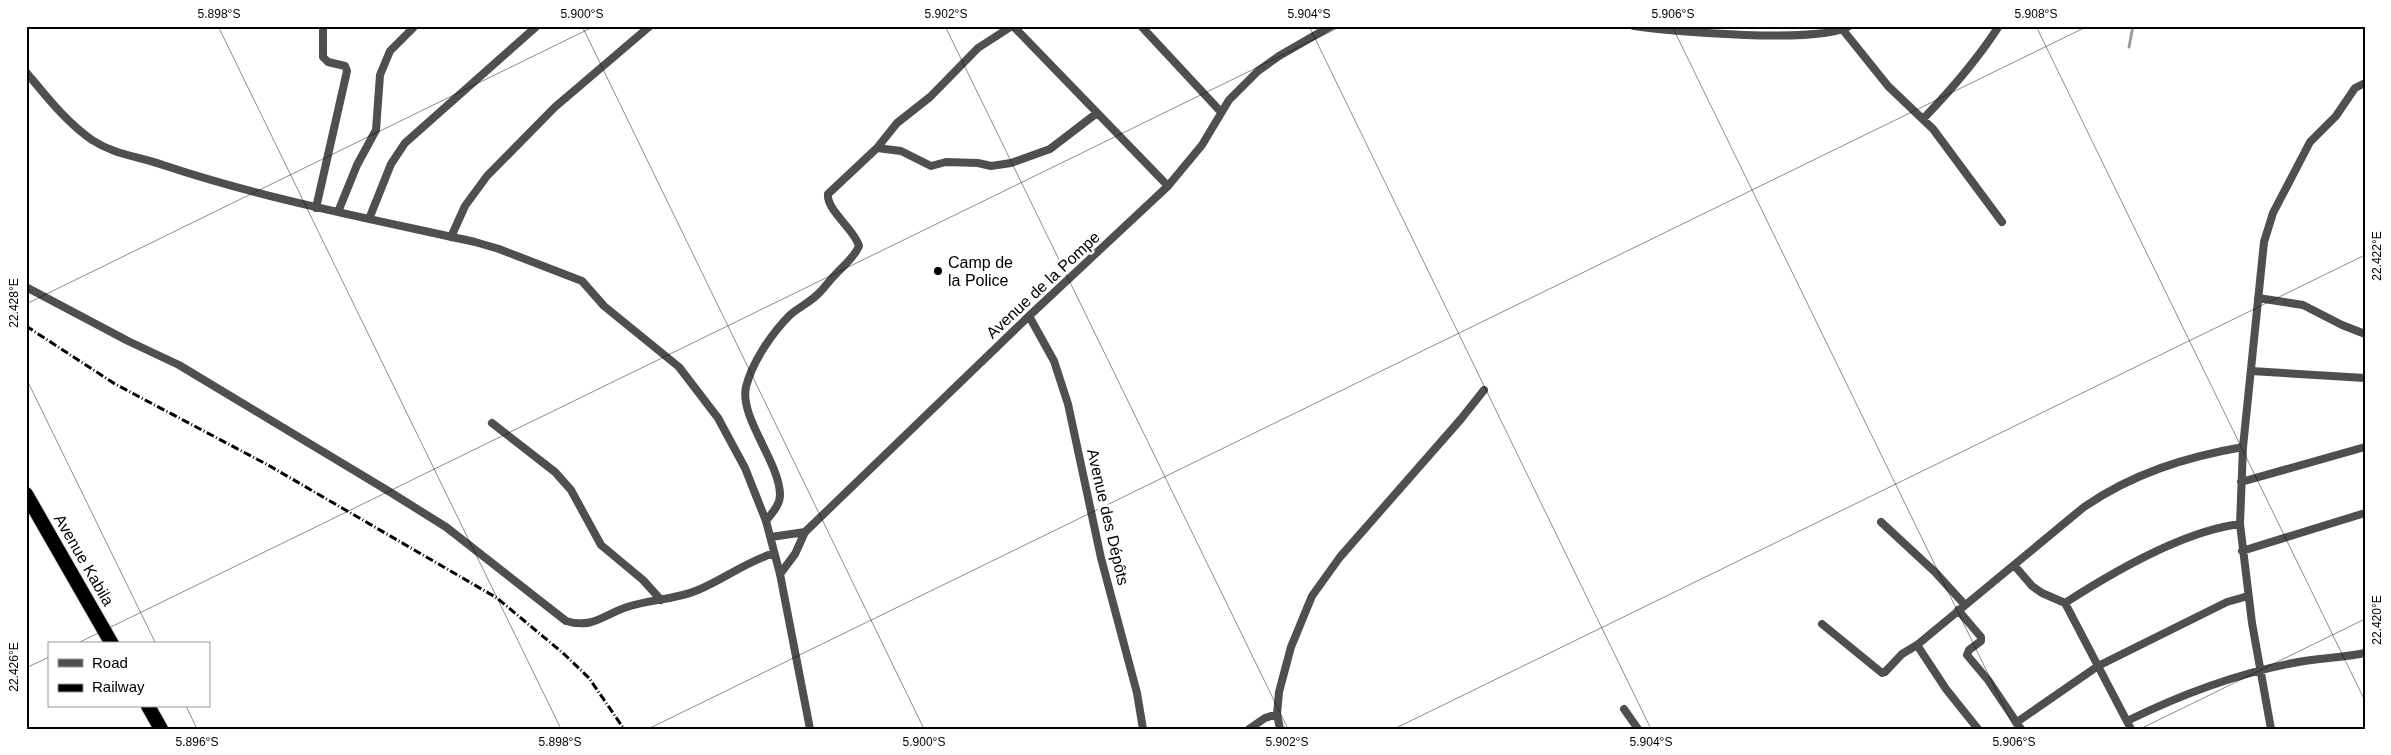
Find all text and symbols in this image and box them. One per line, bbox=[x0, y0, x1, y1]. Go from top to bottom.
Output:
text: 5.898°S bbox=[198, 7, 240, 21]
text: 5.900°S bbox=[561, 7, 603, 21]
text: 5.902°S bbox=[925, 7, 967, 21]
text: 5.904°S bbox=[1288, 7, 1330, 21]
text: 5.906°S bbox=[1652, 7, 1694, 21]
text: 5.908°S bbox=[2015, 7, 2057, 21]
street label: Avenue de la Pompe bbox=[983, 228, 1103, 342]
text: 22.422°E bbox=[2370, 231, 2384, 281]
place label: Camp de la Police bbox=[948, 254, 1013, 289]
marker: Camp de la Police bbox=[932, 265, 944, 277]
text: 22.428°E bbox=[7, 278, 21, 328]
street label: Avenue des Dépôts bbox=[1084, 447, 1132, 587]
street label: Avenue Kabila bbox=[51, 511, 117, 609]
text: 22.420°E bbox=[2370, 595, 2384, 645]
text: 22.426°E bbox=[7, 642, 21, 692]
legend bbox=[48, 642, 210, 708]
text: Road bbox=[92, 654, 128, 671]
text: Railway bbox=[92, 678, 145, 695]
text: 5.896°S bbox=[176, 735, 218, 749]
text: 5.898°S bbox=[539, 735, 581, 749]
text: 5.900°S bbox=[903, 735, 945, 749]
text: 5.902°S bbox=[1266, 735, 1308, 749]
text: 5.904°S bbox=[1630, 735, 1672, 749]
text: 5.906°S bbox=[1993, 735, 2035, 749]

